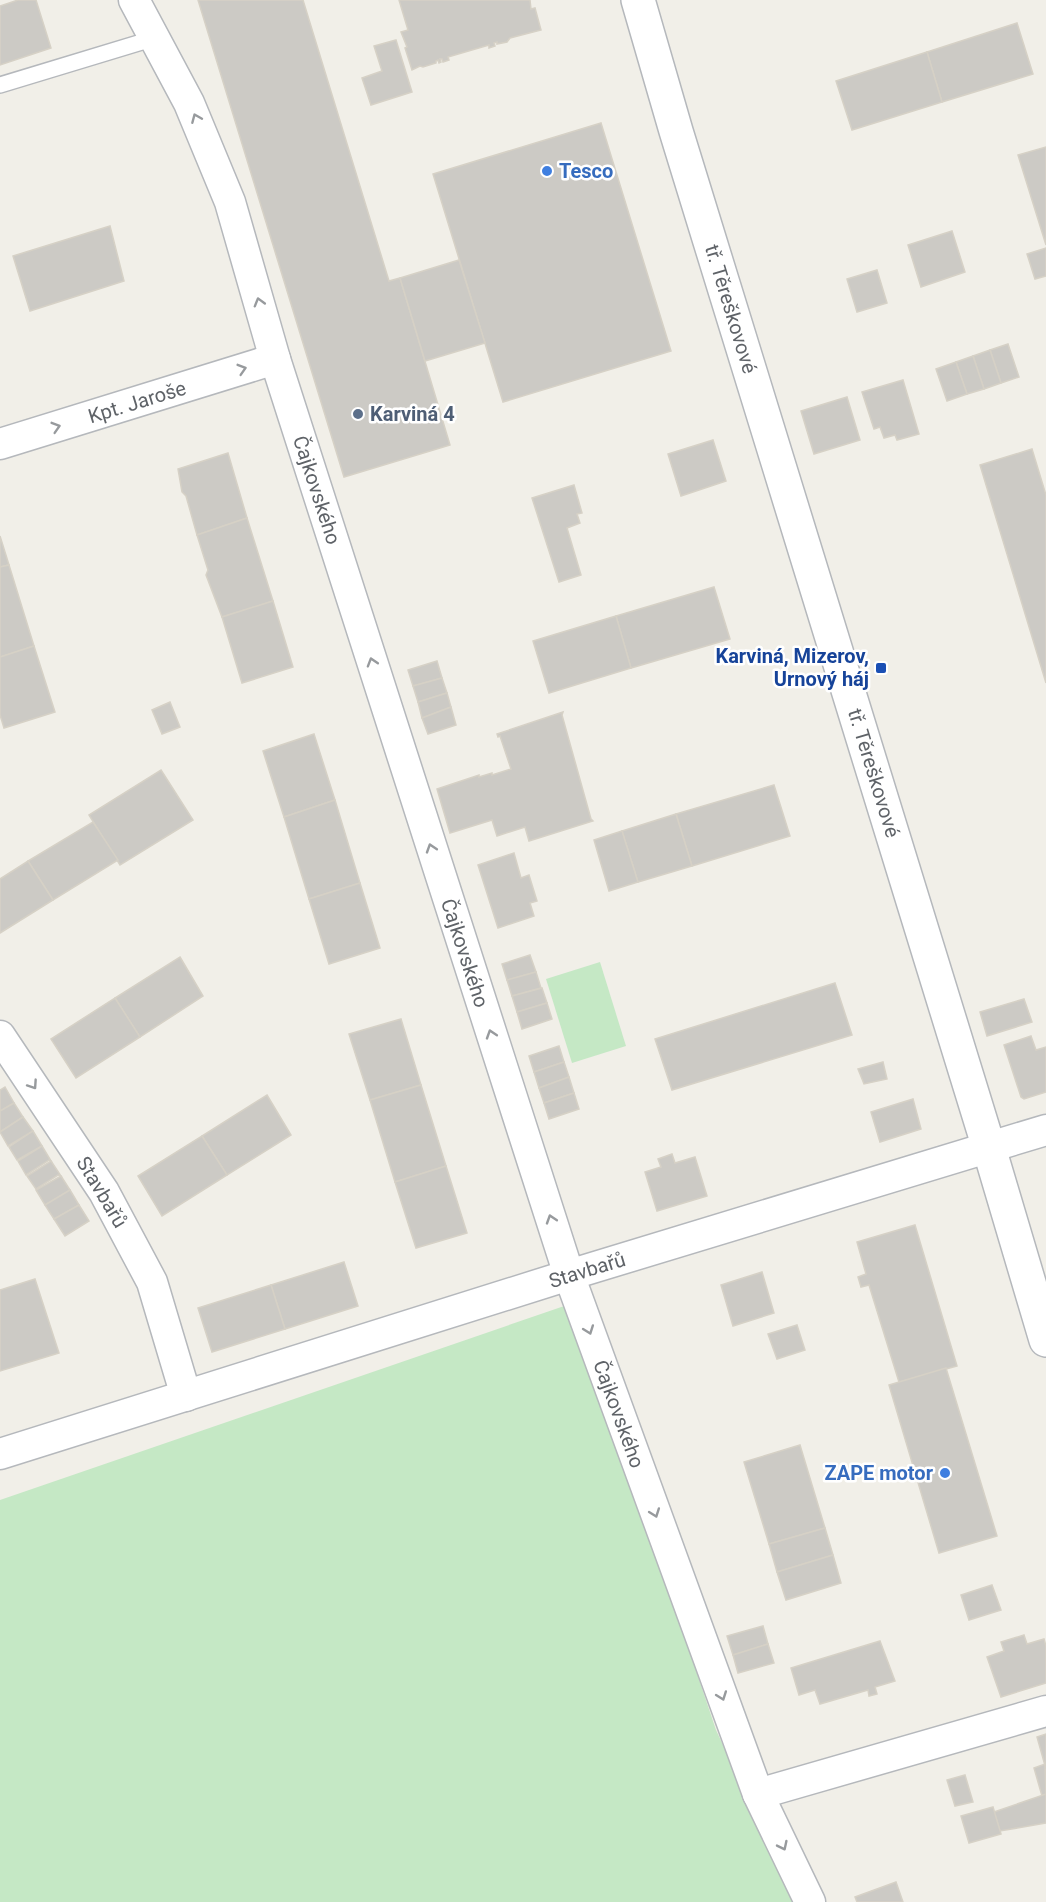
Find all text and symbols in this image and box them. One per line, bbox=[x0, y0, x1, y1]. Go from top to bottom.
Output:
one-way arrow bbox=[191, 114, 203, 125]
place label: Tesco bbox=[559, 159, 613, 183]
marker: Tesco bbox=[540, 164, 554, 178]
street label: tř. Těreškovové bbox=[700, 242, 762, 376]
one-way arrow bbox=[254, 298, 266, 308]
one-way arrow bbox=[236, 364, 247, 376]
street label: Kpt. Jaroše bbox=[85, 376, 189, 428]
place label: Karviná 4 bbox=[370, 402, 455, 426]
marker: Karviná 4 bbox=[351, 407, 365, 421]
one-way arrow bbox=[50, 422, 61, 434]
street label: Čajkovského bbox=[288, 433, 346, 547]
place label: Karviná, Mizerov, Urnový háj bbox=[715, 644, 869, 691]
one-way arrow bbox=[367, 657, 379, 668]
marker: Karviná, Mizerov, Urnový háj bbox=[874, 661, 888, 675]
street label: tř. Těreškovové bbox=[843, 706, 905, 840]
one-way arrow bbox=[426, 843, 439, 854]
street label: Čajkovského bbox=[436, 896, 494, 1010]
one-way arrow bbox=[486, 1029, 498, 1040]
one-way arrow bbox=[25, 1078, 36, 1089]
street label: Stavbařů bbox=[71, 1152, 133, 1232]
one-way arrow bbox=[546, 1214, 558, 1225]
street label: Stavbařů bbox=[546, 1247, 628, 1293]
one-way arrow bbox=[581, 1324, 594, 1335]
street label: Čajkovského bbox=[588, 1357, 650, 1471]
place label: ZAPE motor bbox=[824, 1461, 934, 1485]
marker: ZAPE motor bbox=[938, 1466, 952, 1480]
one-way arrow bbox=[647, 1508, 660, 1518]
one-way arrow bbox=[715, 1690, 727, 1701]
one-way arrow bbox=[776, 1840, 788, 1851]

